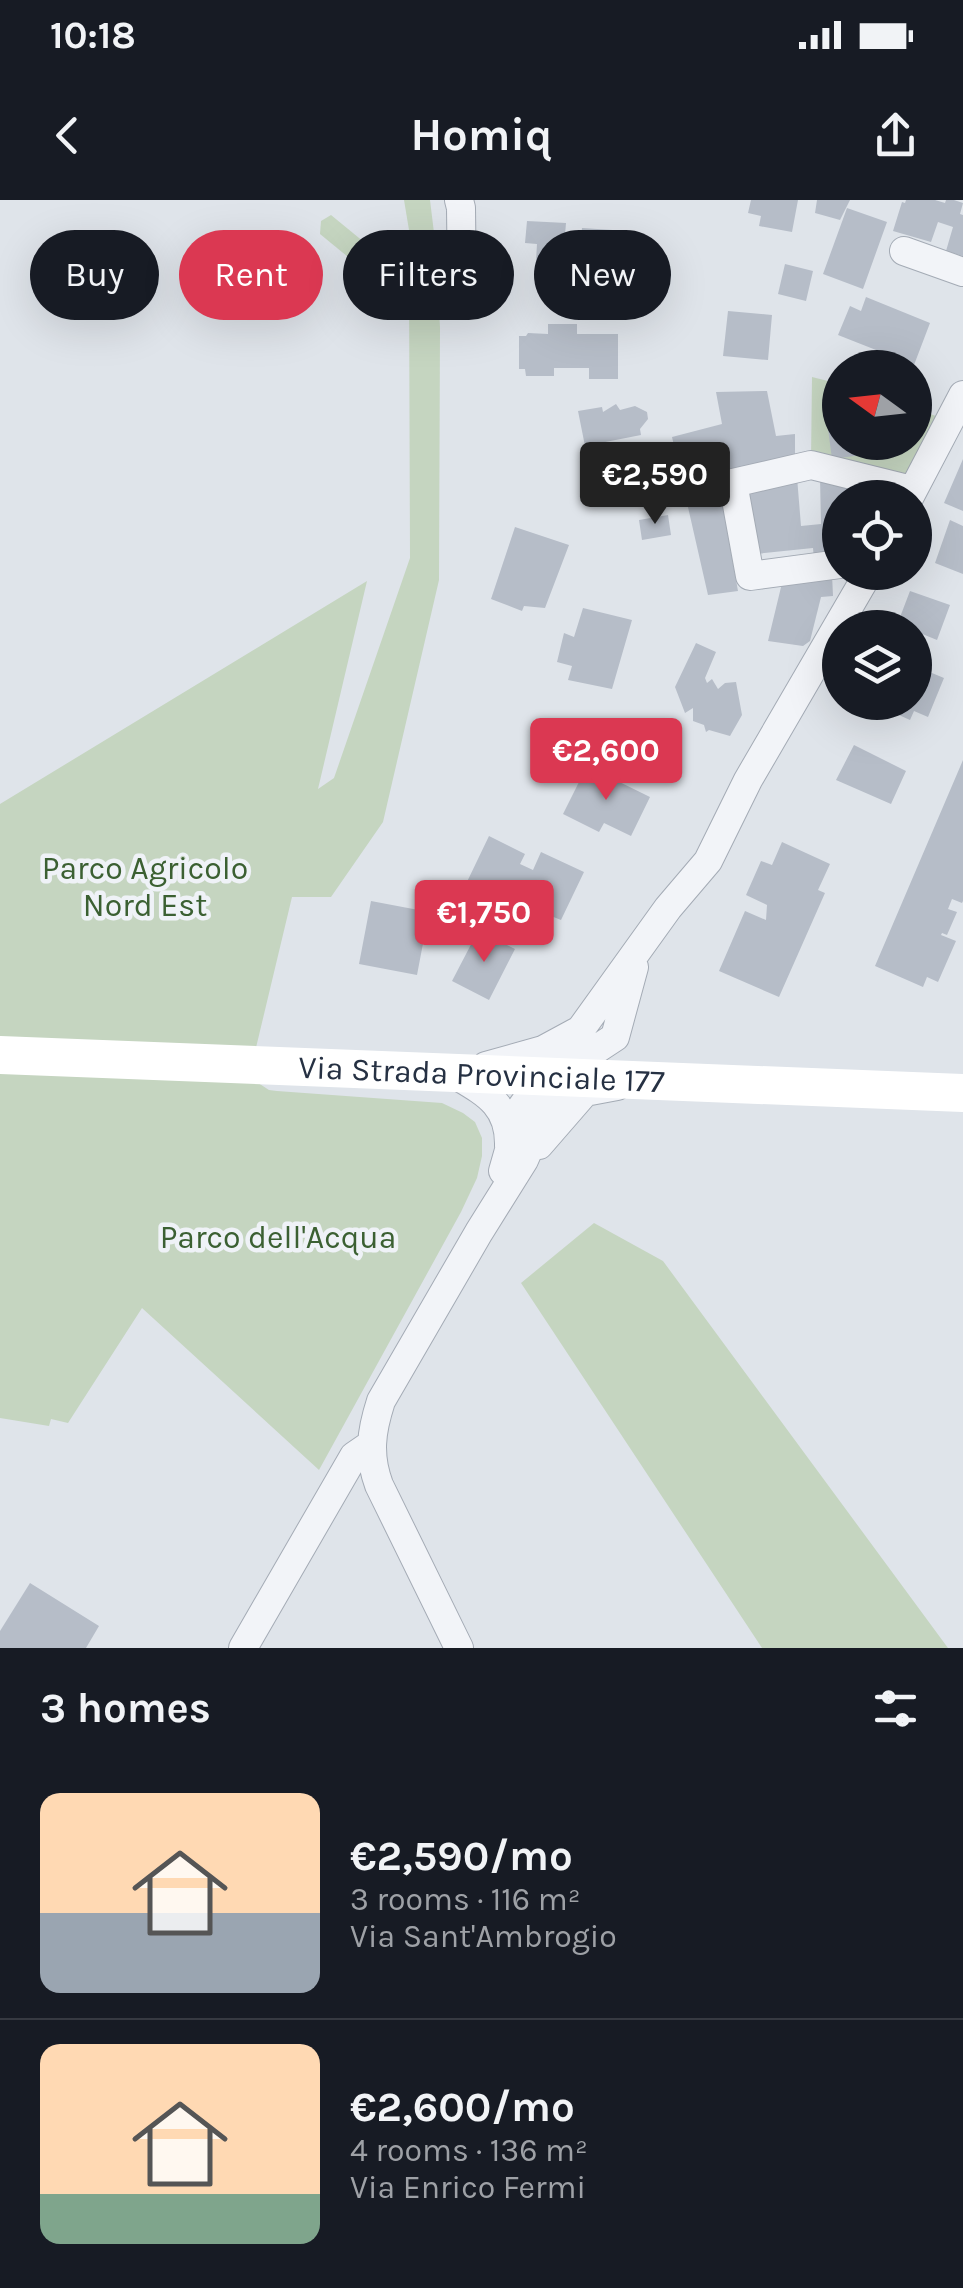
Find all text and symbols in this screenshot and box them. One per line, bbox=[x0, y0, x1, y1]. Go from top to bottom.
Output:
text: 10:18 bbox=[50, 13, 136, 58]
icon: back bbox=[40, 108, 95, 163]
icon: share bbox=[868, 108, 923, 163]
text: Homiq bbox=[410, 109, 553, 161]
chip: Buy bbox=[30, 230, 159, 320]
chip: Rent bbox=[179, 230, 323, 320]
chip: Filters bbox=[343, 230, 514, 320]
chip: New bbox=[534, 230, 671, 320]
north arrow bbox=[822, 350, 932, 460]
map controls bbox=[822, 350, 932, 720]
pin: €2,590 bbox=[574, 442, 736, 527]
text: €2,590 bbox=[602, 456, 708, 493]
button: locate bbox=[822, 480, 932, 590]
button: layers bbox=[822, 610, 932, 720]
pin: €2,600 bbox=[525, 718, 687, 803]
text: €2,600 bbox=[552, 732, 660, 769]
park label: Parco Agricolo Nord Est bbox=[42, 850, 248, 924]
pin: €1,750 bbox=[403, 880, 565, 965]
text: €1,750 bbox=[437, 894, 531, 931]
street label: Via Strada Provinciale 177 bbox=[298, 1048, 666, 1100]
park label: Parco dell'Acqua bbox=[160, 1219, 396, 1256]
icon: filters bbox=[868, 1681, 923, 1736]
text: 3 homes bbox=[40, 1683, 211, 1733]
text: €2,590/mo bbox=[350, 1831, 573, 1881]
icon: home bbox=[120, 1833, 240, 1953]
text: 3 rooms · 116 m² bbox=[350, 1881, 581, 1918]
text: Via Sant'Ambrogio bbox=[350, 1918, 617, 1955]
text: €2,600/mo bbox=[350, 2082, 575, 2132]
icon: home bbox=[120, 2084, 240, 2204]
text: 4 rooms · 136 m² bbox=[350, 2132, 588, 2169]
text: Via Enrico Fermi bbox=[350, 2169, 586, 2206]

